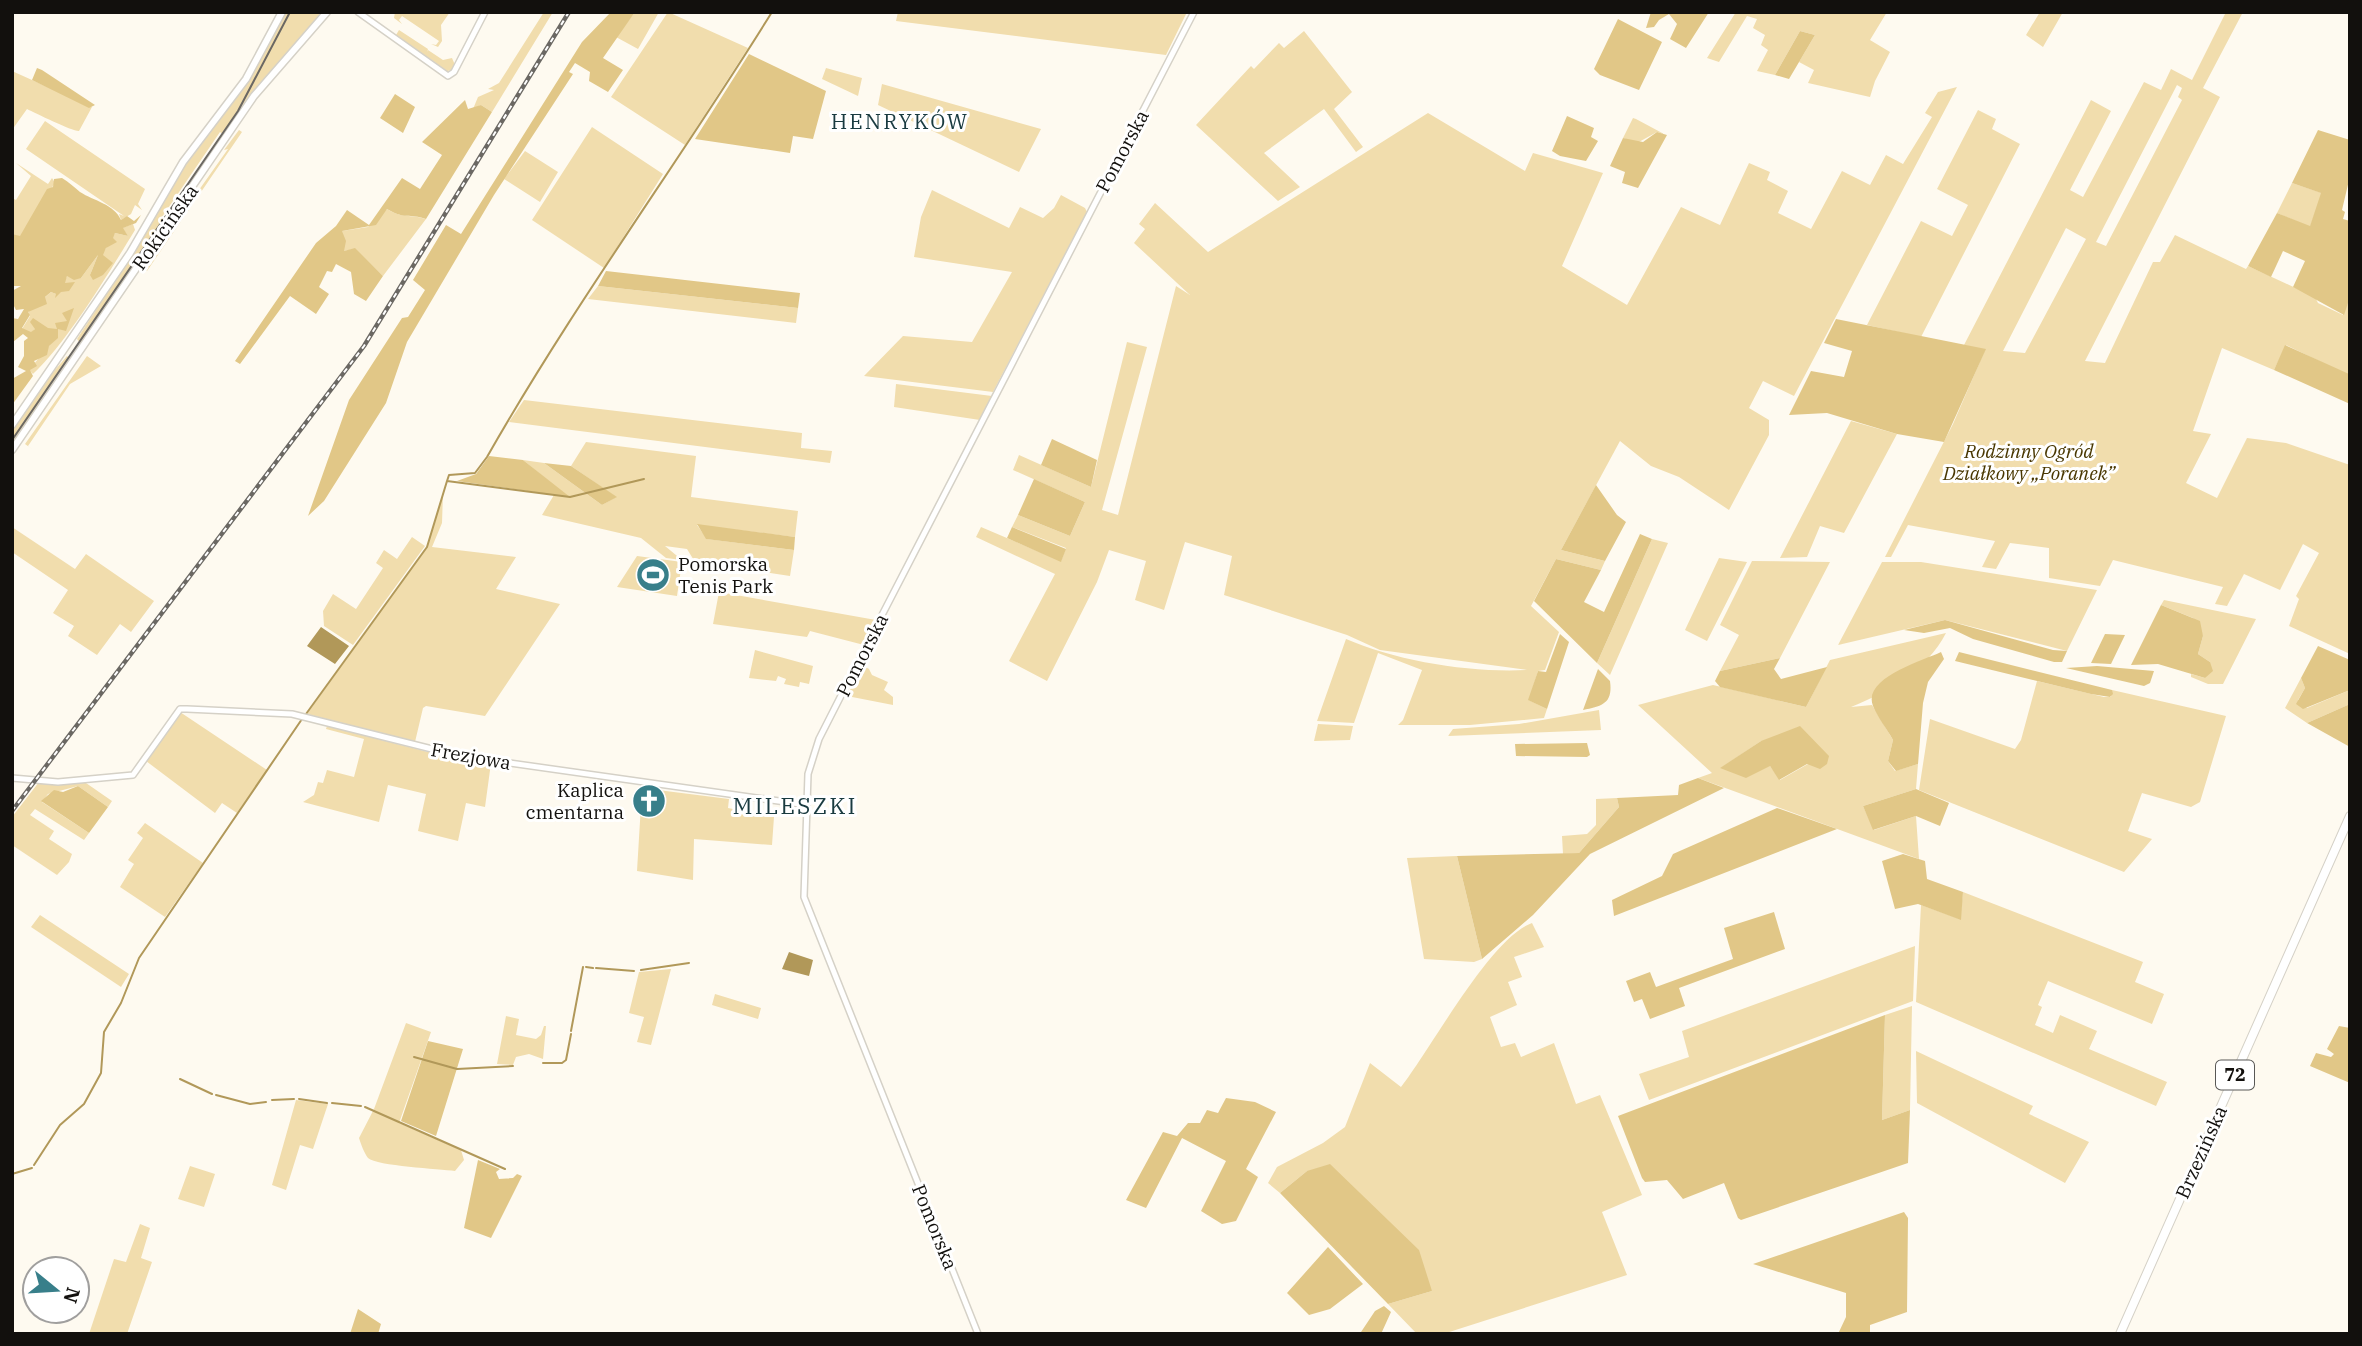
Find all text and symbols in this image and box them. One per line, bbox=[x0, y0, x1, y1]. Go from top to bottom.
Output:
street label: Pomorska bbox=[1090, 106, 1154, 196]
district label: HENRYKÓW bbox=[831, 107, 969, 135]
street label: Rokicińska bbox=[127, 180, 203, 274]
park label: Rodzinny Ogród Działkowy „Poranek” bbox=[1942, 439, 2117, 485]
place label: Pomorska Tenis Park bbox=[678, 552, 773, 598]
sports icon: Pomorska Tenis Park bbox=[634, 556, 672, 594]
street label: Pomorska bbox=[831, 609, 893, 701]
street label: Frezjowa bbox=[429, 737, 513, 775]
place label: Kaplica cmentarna bbox=[526, 778, 624, 824]
church icon: Kaplica cmentarna bbox=[630, 782, 668, 820]
district label: MILESZKI bbox=[733, 790, 857, 820]
road number: 72 bbox=[2216, 1060, 2254, 1090]
street label: Brzezińska bbox=[2170, 1102, 2232, 1202]
street label: Pomorska bbox=[907, 1181, 963, 1273]
north arrow bbox=[21, 1255, 91, 1325]
text: N bbox=[58, 1284, 86, 1306]

